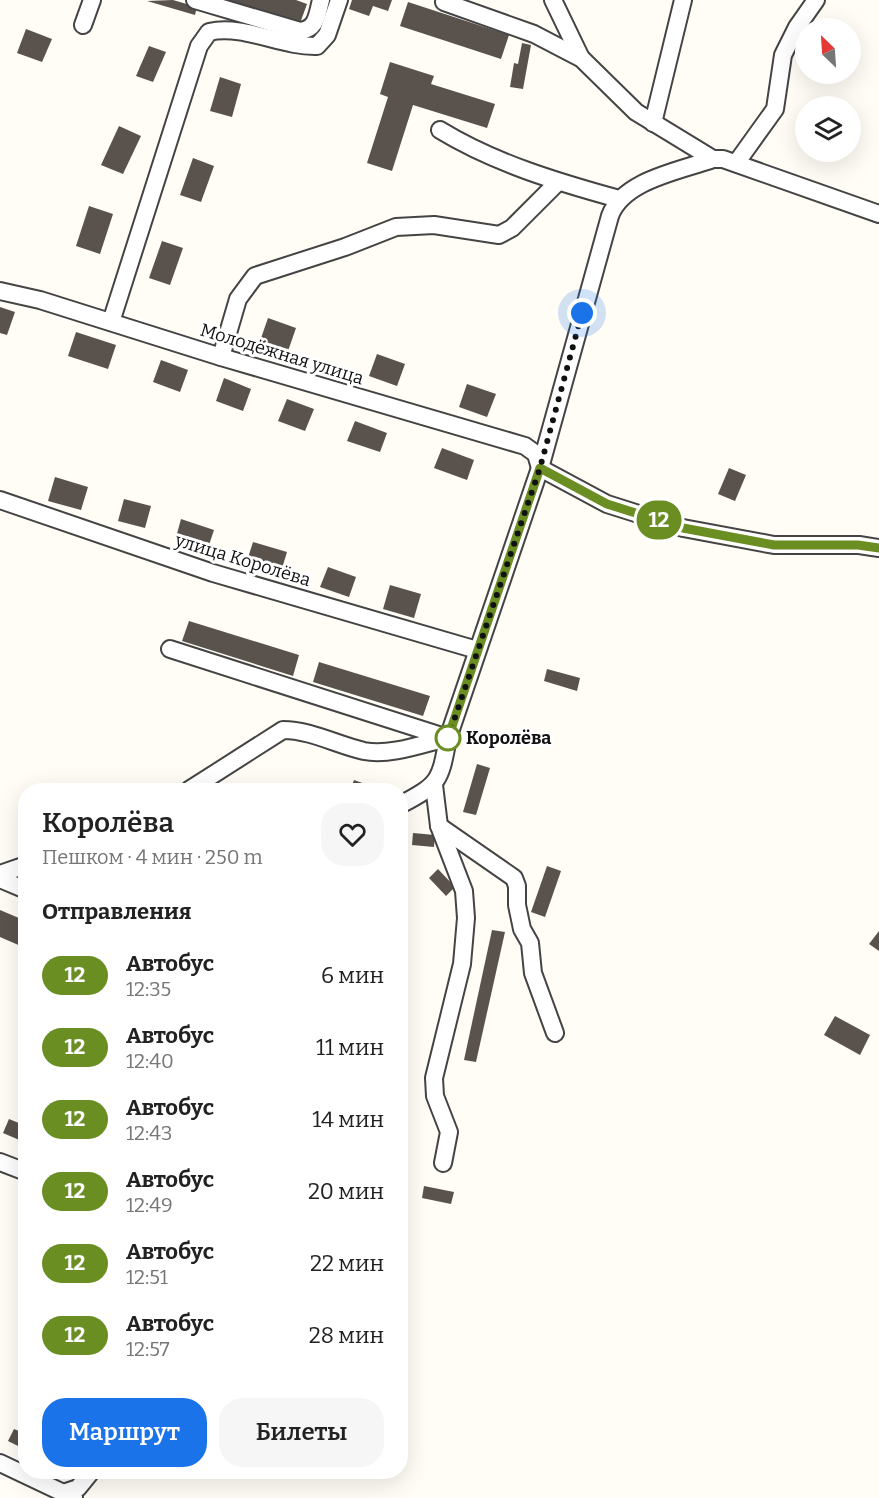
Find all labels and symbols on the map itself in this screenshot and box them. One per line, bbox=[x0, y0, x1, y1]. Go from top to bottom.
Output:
north arrow bbox=[795, 18, 861, 84]
your location bbox=[567, 298, 597, 328]
street label: Молодёжная улица bbox=[198, 319, 367, 389]
line badge: 12 bbox=[632, 500, 686, 540]
street label: улица Королёва bbox=[172, 529, 313, 591]
marker: Королёва bbox=[435, 725, 461, 751]
place label: Королёва bbox=[466, 727, 551, 749]

